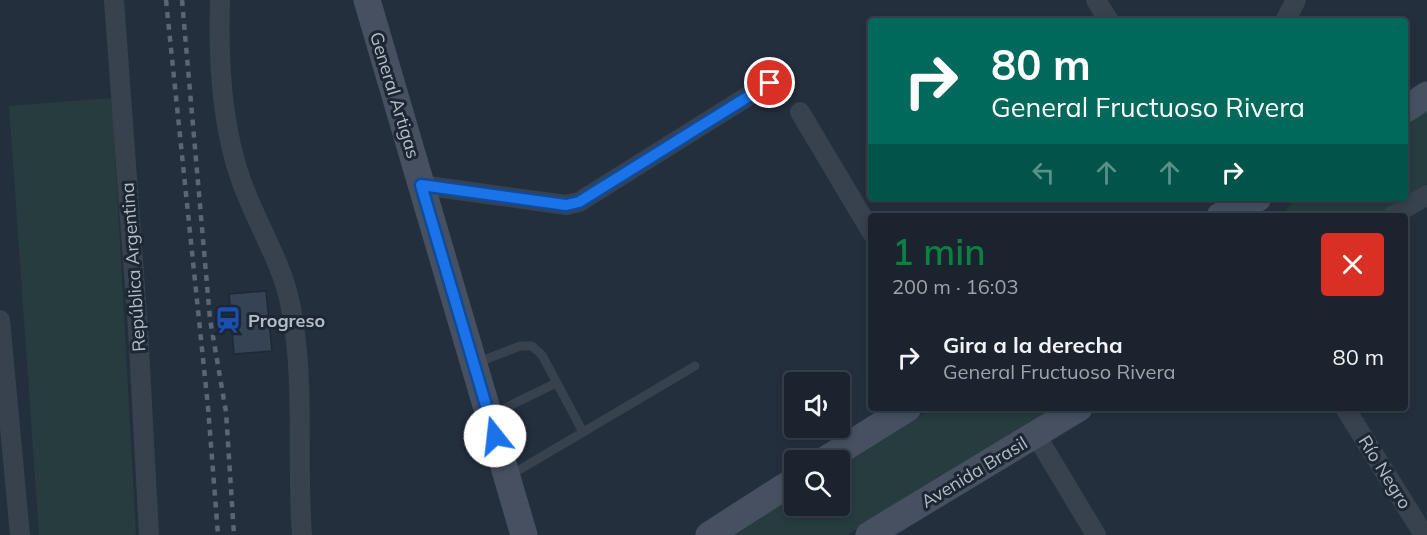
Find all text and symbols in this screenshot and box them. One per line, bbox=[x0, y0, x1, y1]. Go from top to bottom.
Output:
street label: General Artigas bbox=[365, 29, 425, 161]
text: 80 m bbox=[991, 38, 1091, 91]
icon: right bbox=[892, 42, 970, 120]
pin bbox=[744, 57, 795, 108]
icon: arrive bbox=[753, 66, 786, 99]
text: General Fructuoso Rivera bbox=[991, 90, 1305, 124]
icon: left bbox=[1027, 156, 1060, 189]
icon: ahead bbox=[1090, 156, 1123, 189]
icon: ahead bbox=[1153, 156, 1186, 189]
icon: right bbox=[1216, 156, 1249, 189]
street label: República Argentina bbox=[116, 182, 150, 352]
text: 1 min bbox=[892, 229, 986, 274]
button: close bbox=[1321, 233, 1384, 296]
text: 200 m · 16:03 bbox=[892, 274, 1018, 299]
station icon: Progreso bbox=[213, 305, 243, 335]
place label: Progreso bbox=[248, 309, 325, 332]
text: Gira a la derecha bbox=[943, 331, 1123, 359]
icon: right bbox=[892, 341, 925, 374]
text: 80 m bbox=[1333, 343, 1384, 371]
text: General Fructuoso Rivera bbox=[943, 359, 1176, 384]
map controls bbox=[784, 372, 850, 516]
button: sound bbox=[784, 372, 850, 438]
position arrow bbox=[463, 404, 527, 468]
street label: Avenida Brasil bbox=[917, 431, 1031, 513]
street label: Río Negro bbox=[1353, 431, 1417, 513]
button: search bbox=[784, 450, 850, 516]

